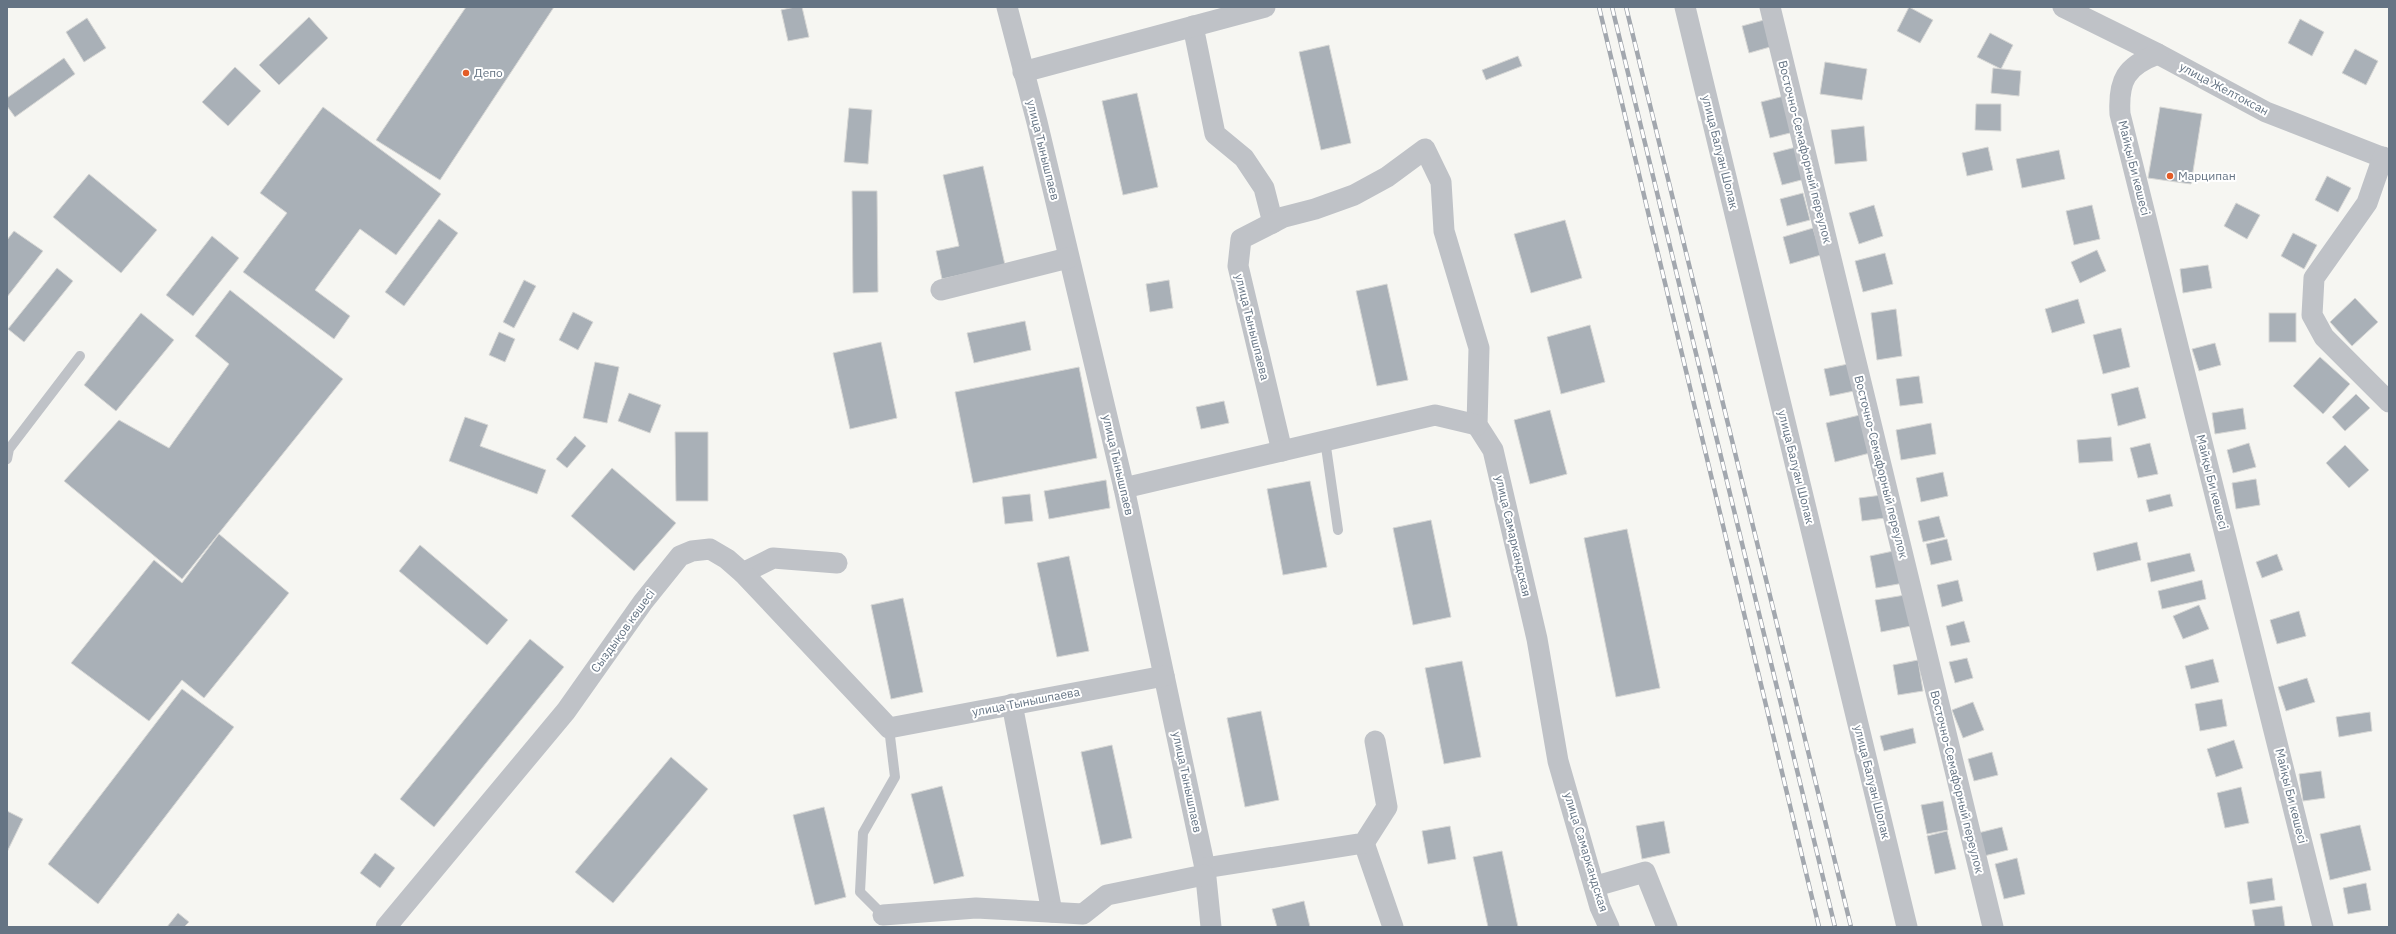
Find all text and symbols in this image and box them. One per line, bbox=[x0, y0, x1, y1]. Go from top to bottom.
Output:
street label: Восточно-Семафорный переулок bbox=[1775, 59, 1836, 245]
street label: улица Желтоксан bbox=[2177, 59, 2271, 118]
place label: Депо bbox=[474, 65, 503, 80]
marker: Депо bbox=[461, 68, 471, 78]
street label: улица Балуан Шолак bbox=[1699, 93, 1742, 211]
street label: улица Тынышпаев bbox=[1024, 98, 1063, 202]
street label: Майқы Би көшесі bbox=[2115, 119, 2154, 217]
place label: Марципан bbox=[2178, 168, 2236, 183]
marker: Марципан bbox=[2165, 171, 2175, 181]
street label: улица Тынышпаева bbox=[1232, 272, 1273, 382]
street label: Восточно-Семафорный переулок bbox=[1851, 374, 1912, 560]
street label: улица Балуан Шолак bbox=[1775, 408, 1818, 526]
street label: улица Тынышпаев bbox=[1100, 413, 1137, 517]
street label: Майқы Би көшесі bbox=[2193, 433, 2232, 531]
street label: улица Самаркандская bbox=[1492, 474, 1535, 598]
street label: Сыздықов көшесі bbox=[587, 586, 658, 675]
street label: улица Тынышпаева bbox=[971, 684, 1082, 719]
street label: Восточно-Семафорный переулок bbox=[1927, 689, 1988, 875]
street label: улица Балуан Шолак bbox=[1851, 723, 1894, 841]
street label: улица Тынышпаев bbox=[1169, 730, 1206, 834]
street label: Майқы Би көшесі bbox=[2272, 747, 2311, 845]
street label: улица Самаркандская bbox=[1561, 790, 1612, 913]

